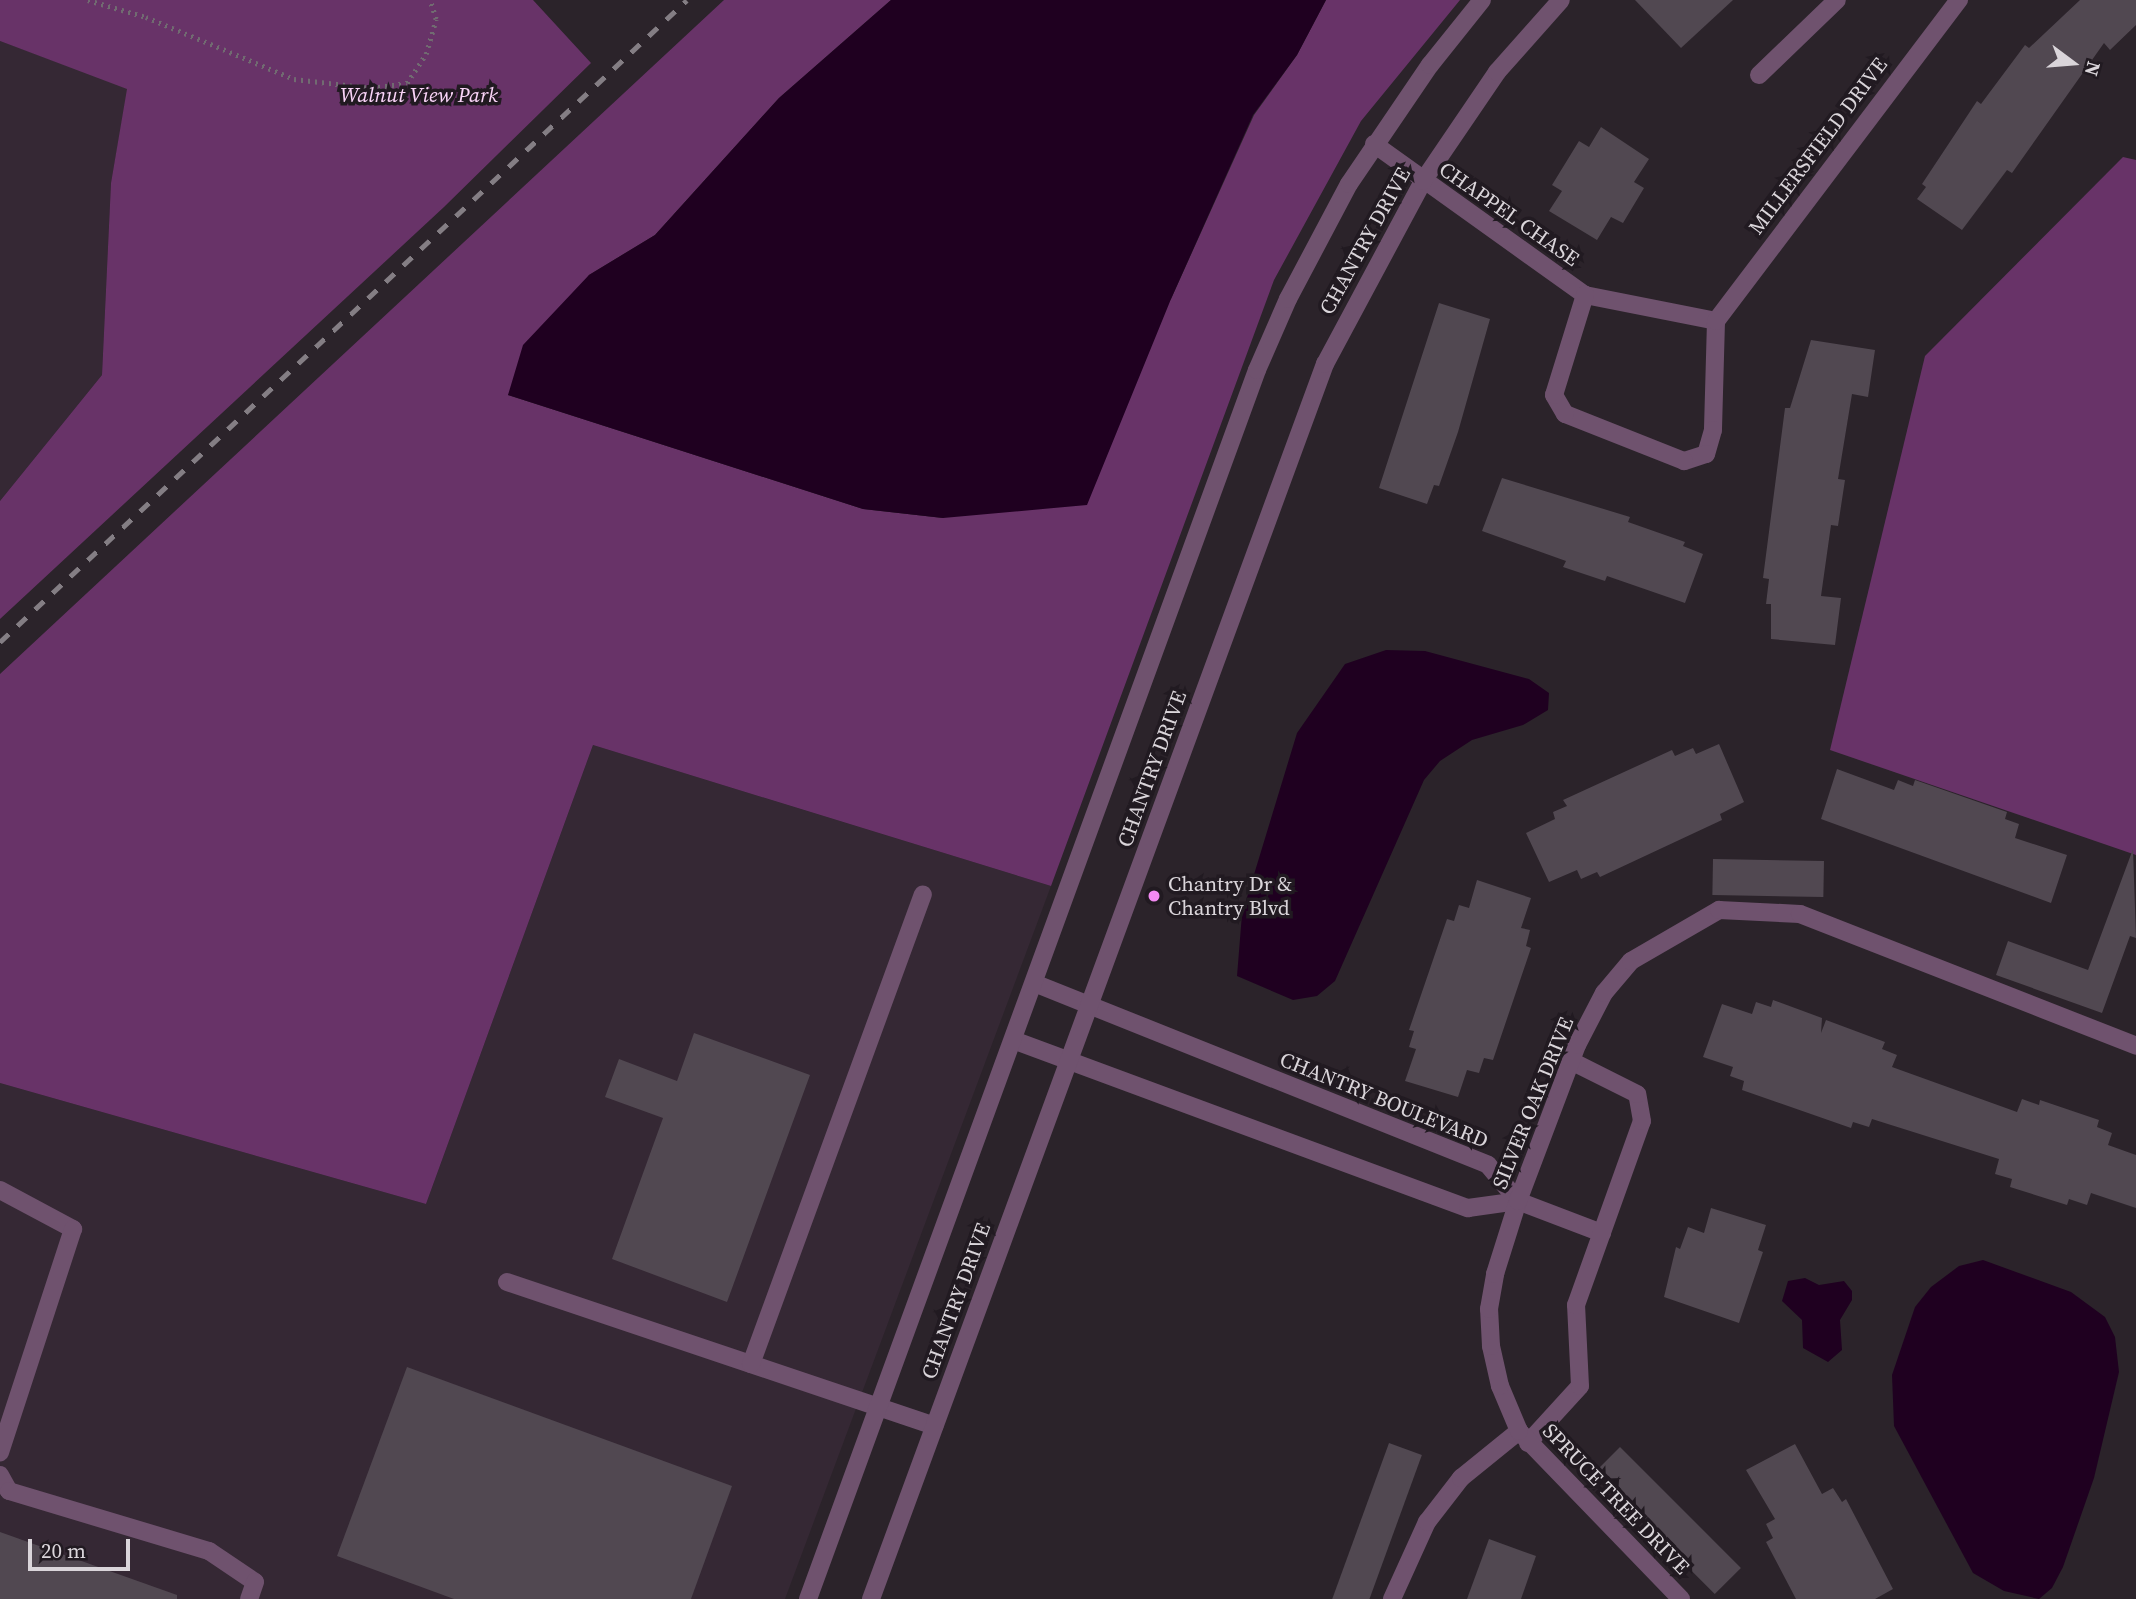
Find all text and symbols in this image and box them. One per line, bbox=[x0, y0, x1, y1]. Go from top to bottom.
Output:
north arrow bbox=[2038, 28, 2108, 98]
street label: MILLERSFIELD DRIVE bbox=[1743, 53, 1893, 239]
text: N bbox=[2079, 59, 2108, 79]
park label: Walnut View Park bbox=[340, 82, 498, 108]
street label: CHAPPEL CHASE bbox=[1434, 156, 1584, 272]
street label: CHANTRY DRIVE bbox=[1314, 163, 1416, 319]
street label: CHANTRY DRIVE bbox=[1112, 687, 1192, 851]
place label: Chantry Dr & Chantry Blvd bbox=[1168, 871, 1292, 921]
marker: Chantry Dr & Chantry Blvd bbox=[1146, 888, 1162, 904]
street label: SILVER OAK DRIVE bbox=[1487, 1013, 1579, 1193]
street label: CHANTRY BOULEVARD bbox=[1276, 1047, 1492, 1153]
street label: CHANTRY DRIVE bbox=[916, 1219, 996, 1383]
street label: SPRUCE TREE DRIVE bbox=[1537, 1418, 1695, 1580]
scale bar bbox=[32, 1526, 133, 1570]
text: 20 m bbox=[41, 1536, 86, 1565]

